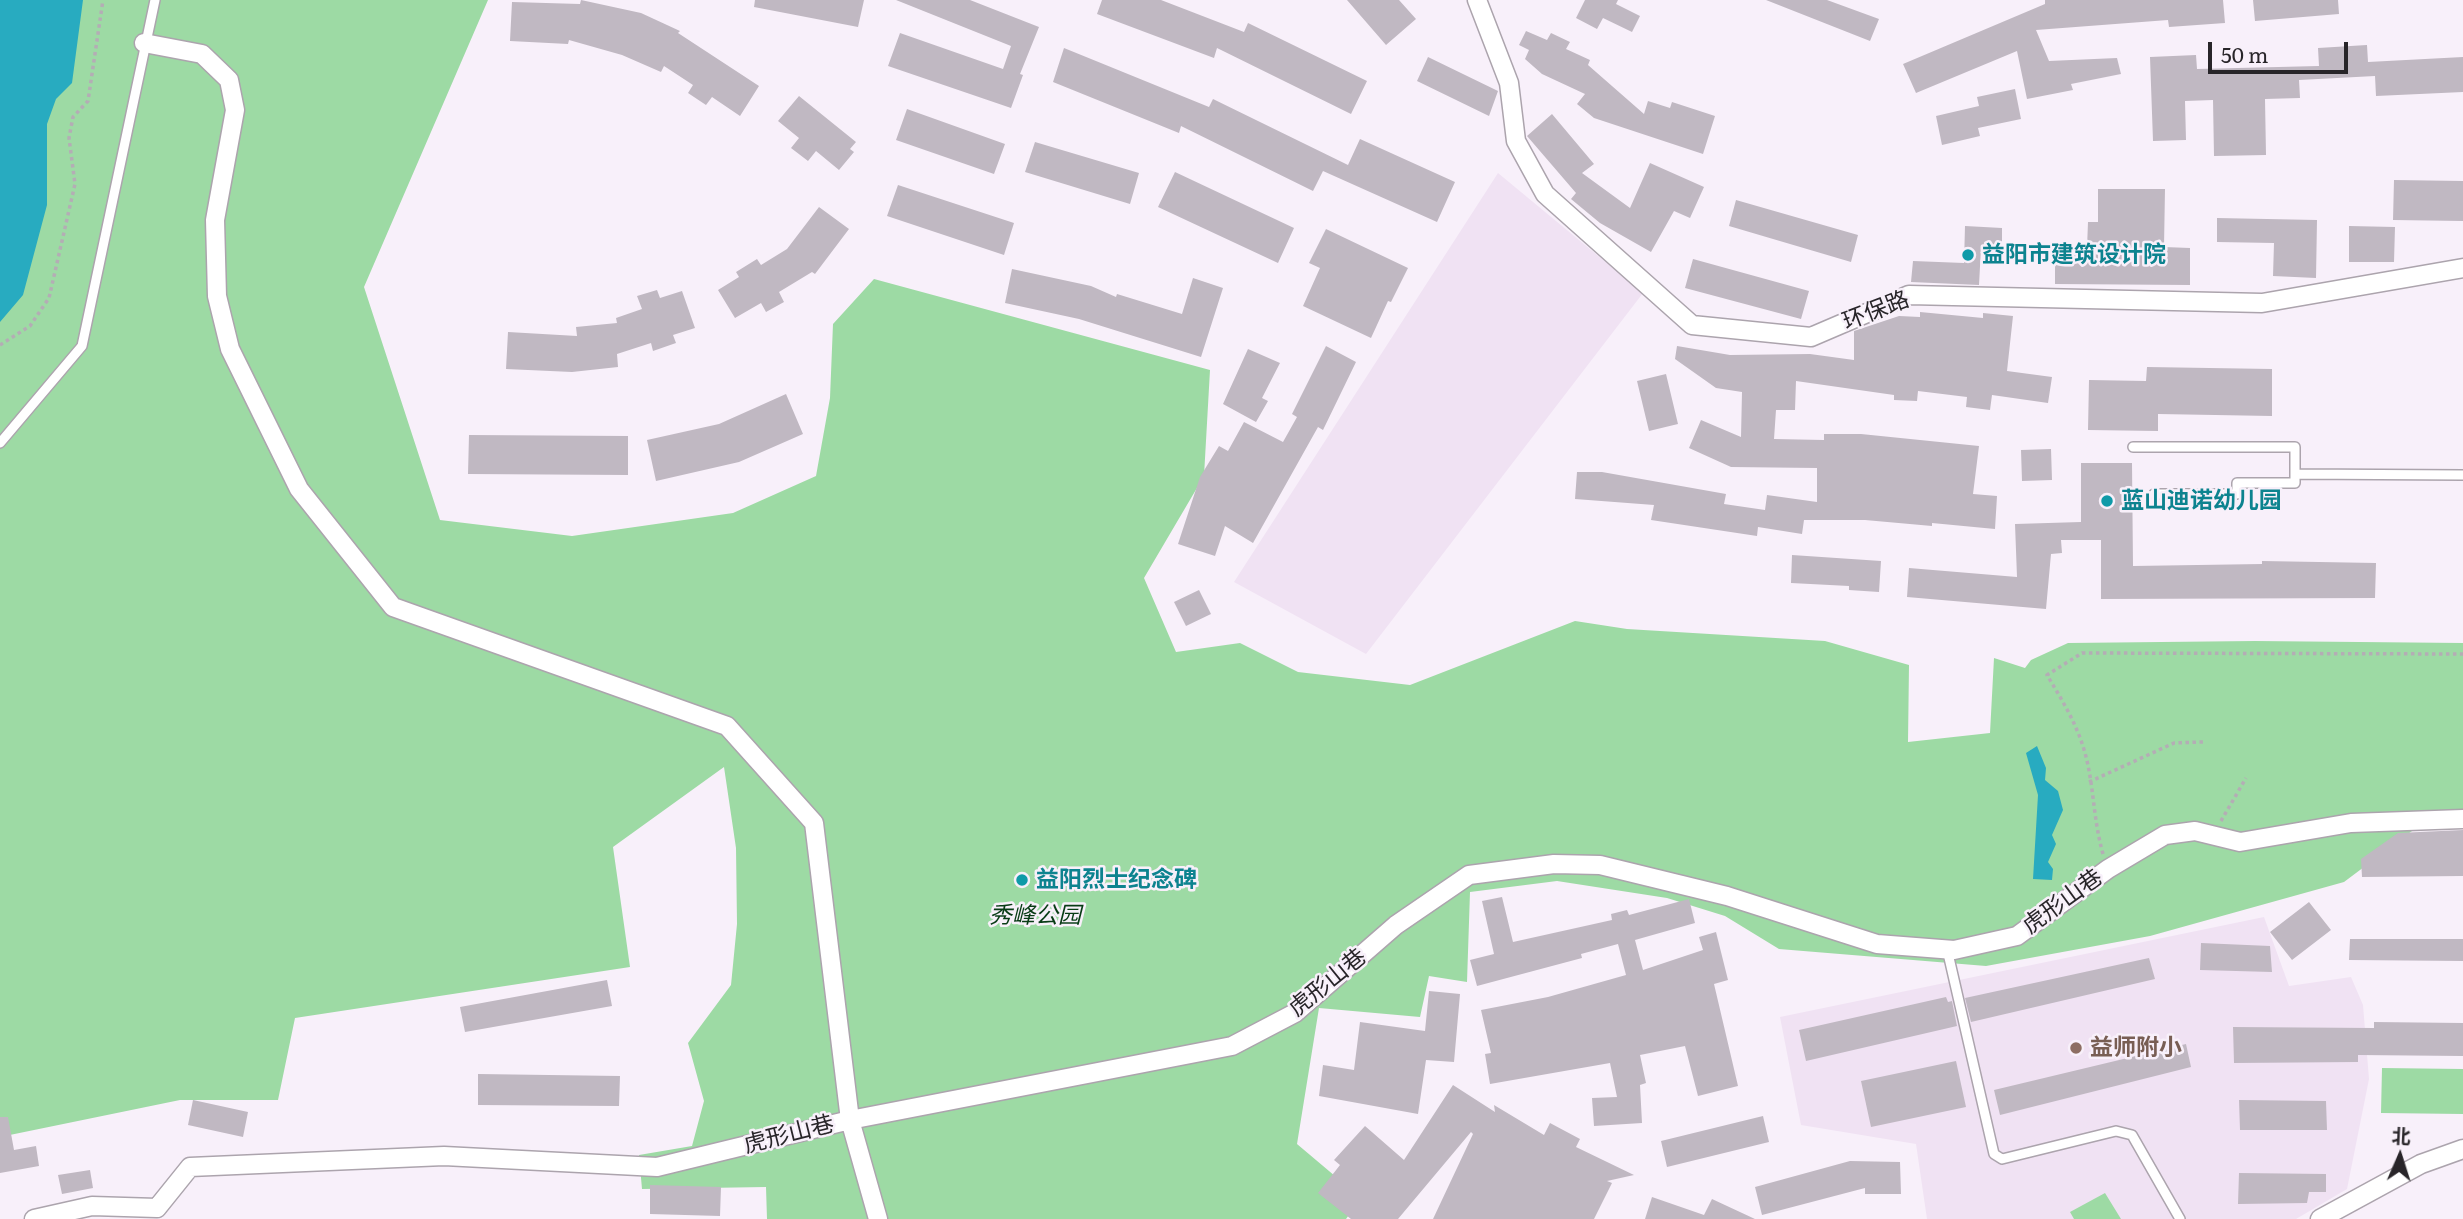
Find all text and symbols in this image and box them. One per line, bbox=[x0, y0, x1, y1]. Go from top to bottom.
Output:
scale bar bbox=[2211, 28, 2351, 72]
text: 50 m bbox=[2221, 38, 2268, 69]
place label: 益阳市建筑设计院 bbox=[1982, 241, 2166, 269]
marker: 益阳市建筑设计院 bbox=[1960, 247, 1976, 263]
street label: 环保路 bbox=[1839, 286, 1913, 336]
place label: 蓝山迪诺幼儿园 bbox=[2121, 487, 2282, 515]
marker: 蓝山迪诺幼儿园 bbox=[2099, 493, 2115, 509]
street label: 虎形山巷 bbox=[2018, 864, 2108, 940]
place label: 益阳烈士纪念碑 bbox=[1036, 866, 1197, 894]
marker: 益阳烈士纪念碑 bbox=[1014, 872, 1030, 888]
park label: 秀峰公园 bbox=[989, 902, 1081, 930]
street label: 虎形山巷 bbox=[1284, 943, 1372, 1023]
place label: 益师附小 bbox=[2090, 1034, 2182, 1062]
marker: 益师附小 bbox=[2068, 1040, 2084, 1056]
street label: 虎形山巷 bbox=[741, 1110, 837, 1160]
north arrow bbox=[2365, 1121, 2435, 1191]
text: 北 bbox=[2391, 1121, 2411, 1150]

